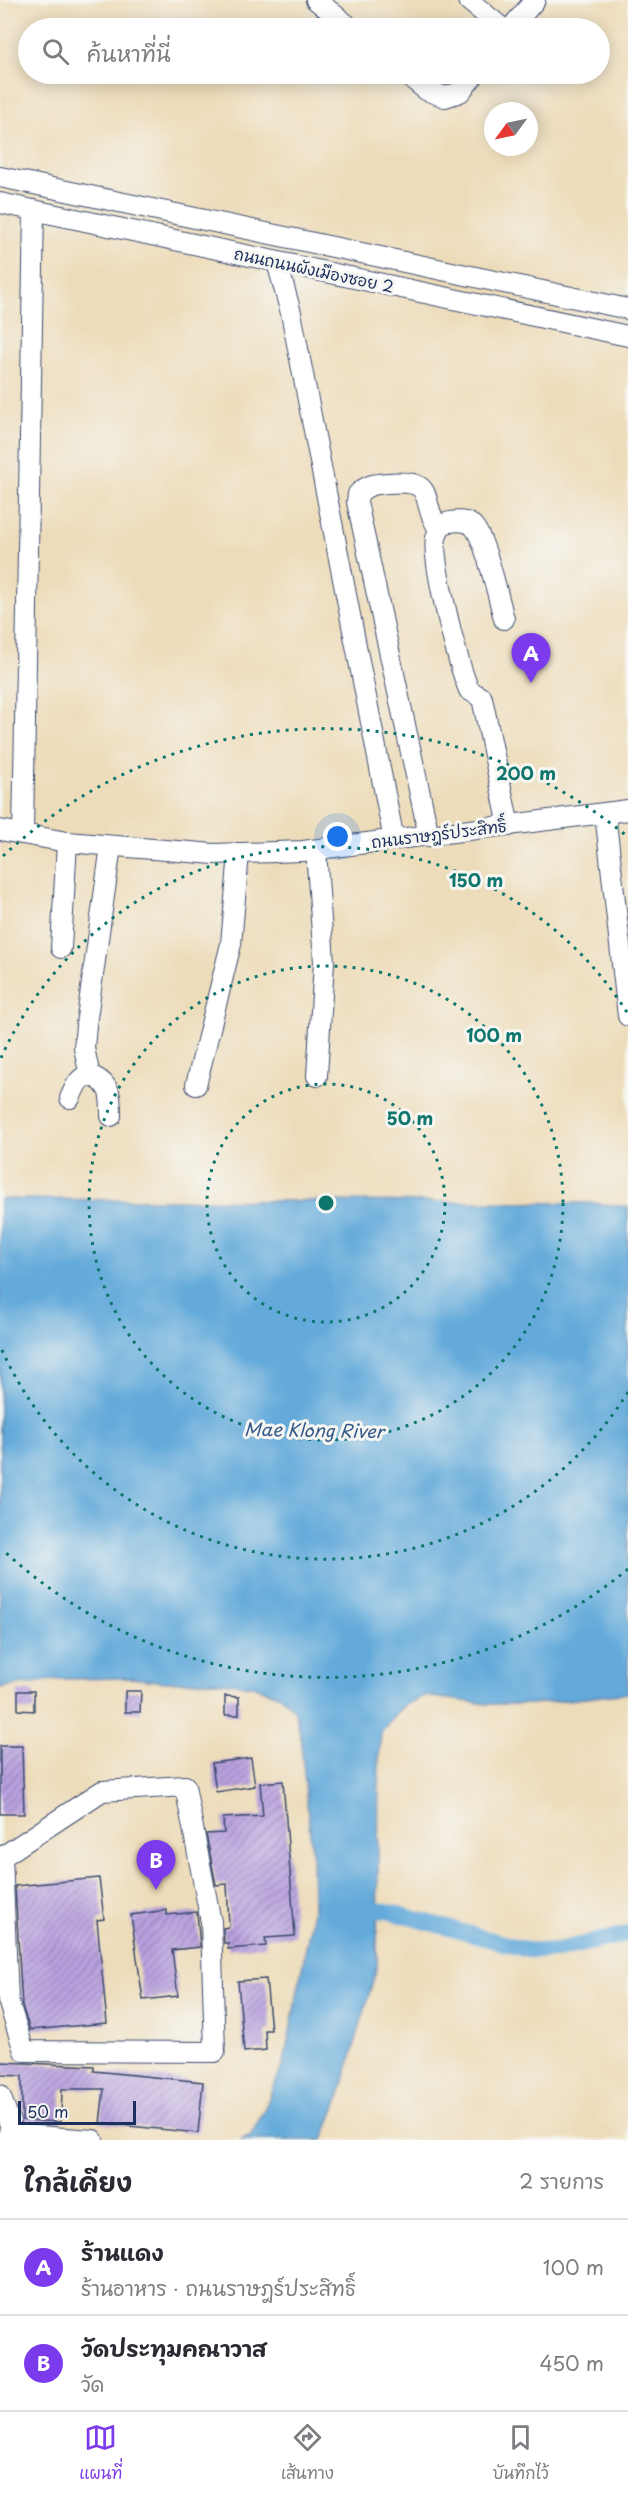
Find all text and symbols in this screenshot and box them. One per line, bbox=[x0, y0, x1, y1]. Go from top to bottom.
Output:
search box bbox=[18, 18, 610, 84]
icon: search bbox=[39, 35, 72, 68]
text: ค้นหาที่นี่ bbox=[87, 36, 171, 69]
north arrow bbox=[484, 102, 538, 156]
street label: ถนนถนนผังเมืองซอย 2 bbox=[232, 240, 396, 298]
pin: A bbox=[512, 634, 550, 683]
text: 200 m bbox=[496, 759, 556, 786]
street label: ถนนราษฎร์ประสิทธิ์ bbox=[369, 810, 508, 854]
your location bbox=[323, 822, 352, 851]
text: 150 m bbox=[449, 866, 503, 893]
text: 100 m bbox=[466, 1021, 522, 1048]
text: 50 m bbox=[387, 1104, 433, 1131]
centre of rings bbox=[316, 1193, 336, 1213]
water label: Mae Klong River bbox=[244, 1415, 387, 1444]
pin: B bbox=[136, 1840, 176, 1890]
scale bar bbox=[18, 2098, 136, 2126]
text: 50 m bbox=[27, 2099, 68, 2123]
text: ใกล้เคียง bbox=[24, 2162, 132, 2201]
text: 2 รายการ bbox=[519, 2166, 604, 2196]
text: ร้านแดง bbox=[81, 2235, 164, 2268]
text: A bbox=[36, 2252, 51, 2282]
text: 100 m bbox=[543, 2252, 604, 2282]
text: ร้านอาหาร · ถนนราษฎร์ประสิทธิ์ bbox=[81, 2273, 356, 2303]
text: วัดประทุมคณาวาส bbox=[81, 2331, 266, 2364]
text: B bbox=[37, 2348, 50, 2378]
text: 450 m bbox=[539, 2348, 604, 2378]
text: วัด bbox=[81, 2369, 104, 2399]
tab: แผนที่ bbox=[79, 2421, 122, 2485]
tab: เส้นทาง bbox=[281, 2421, 334, 2485]
tab: บันทึกไว้ bbox=[492, 2421, 549, 2485]

